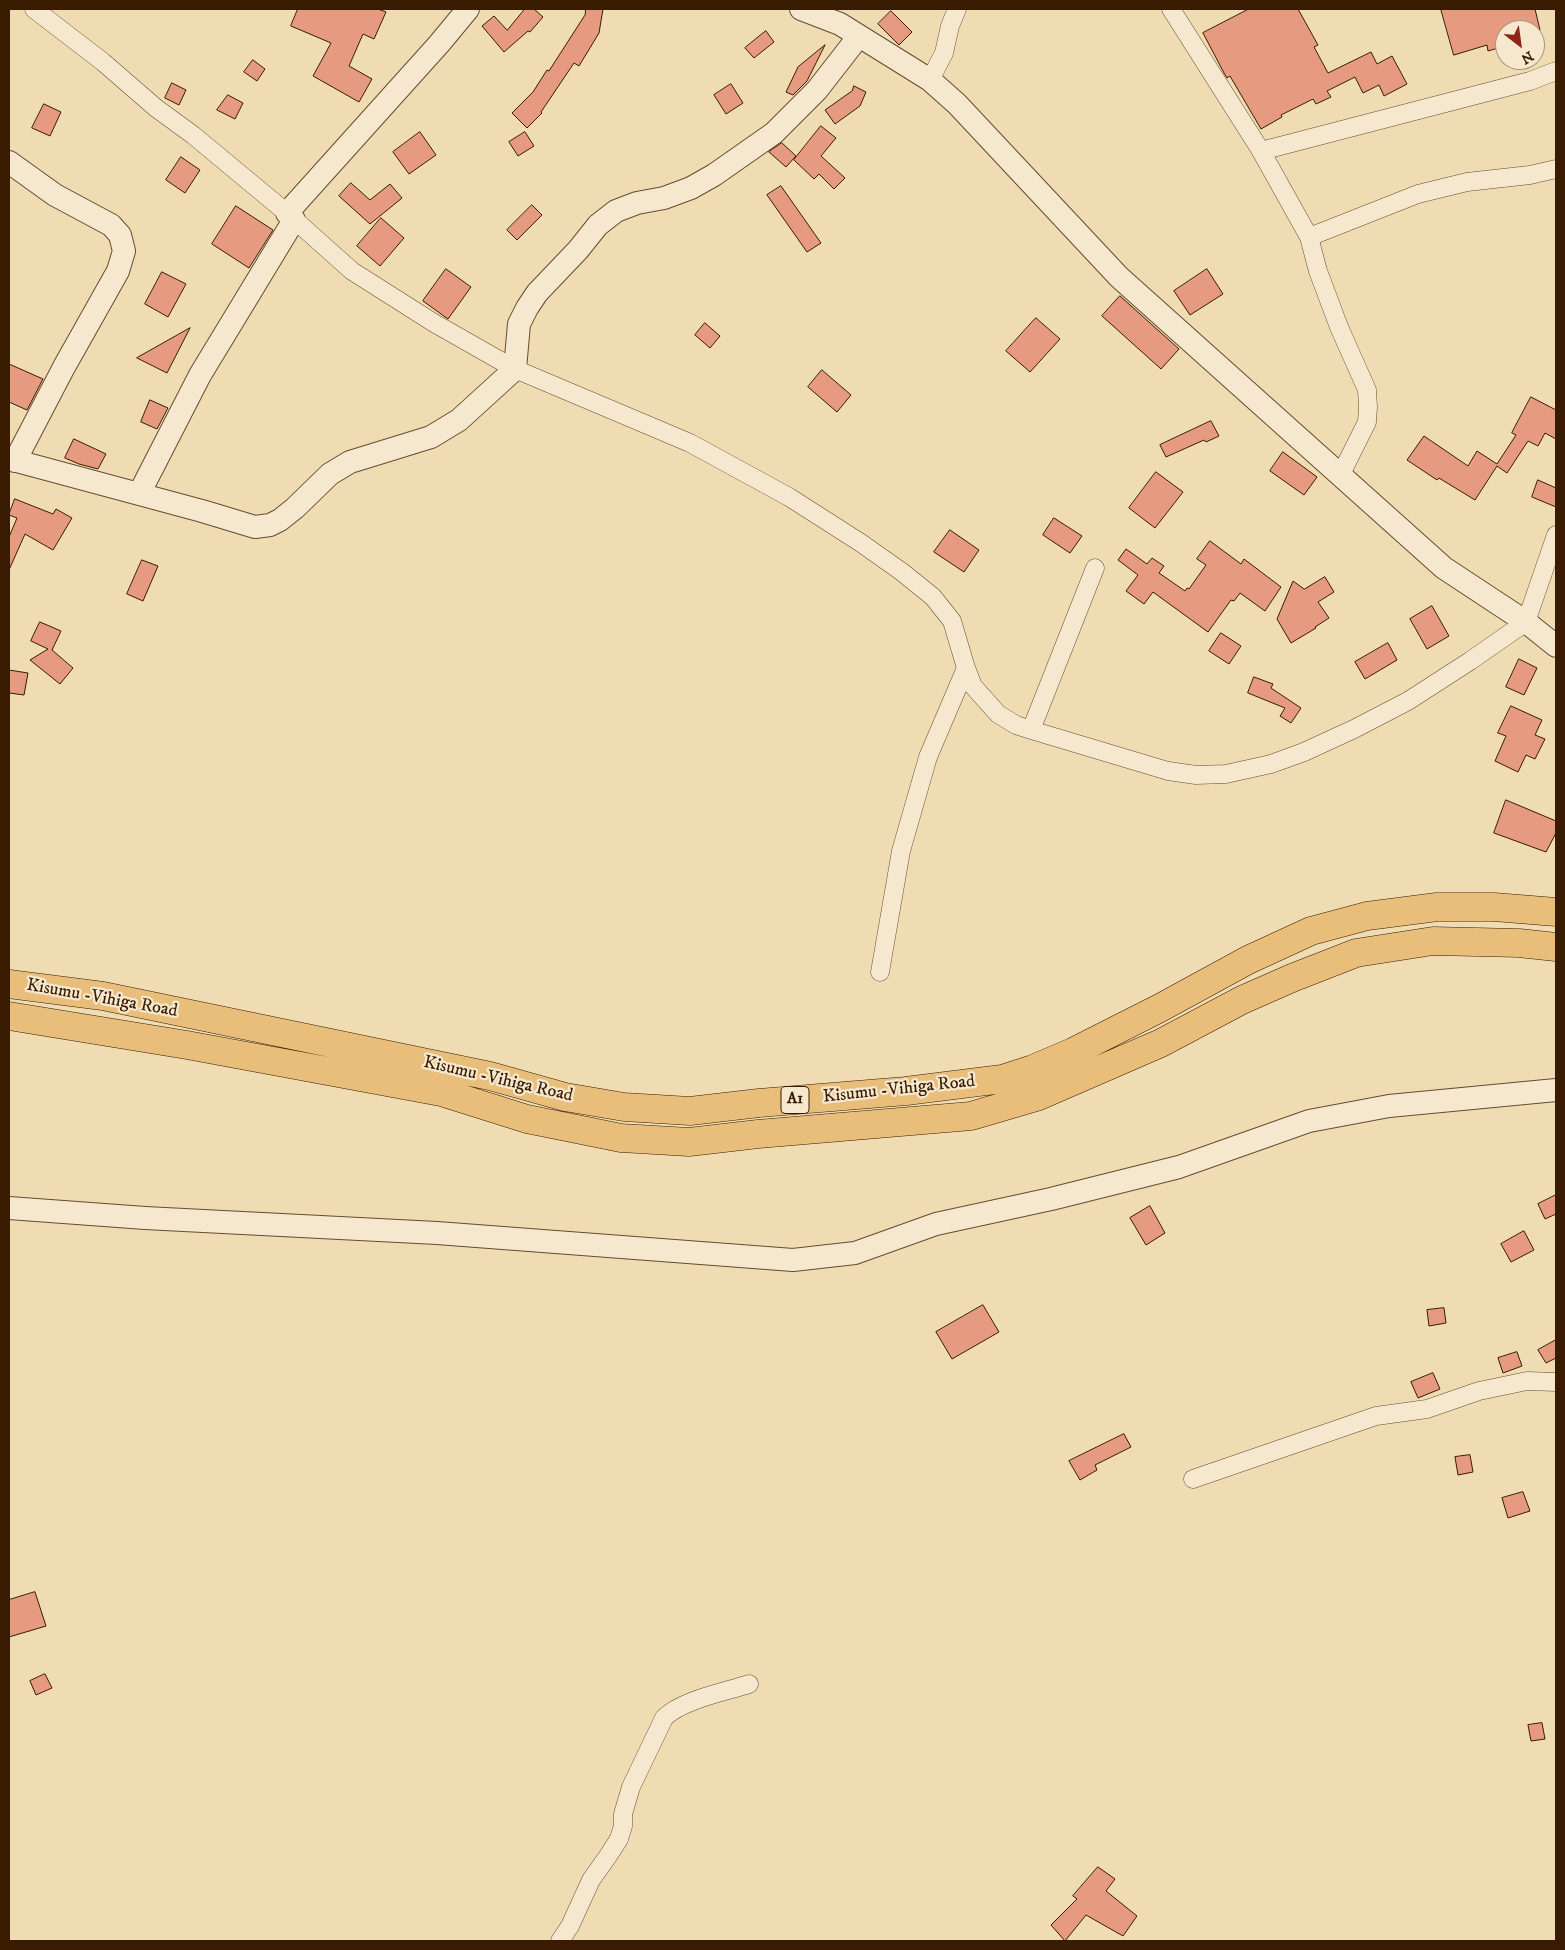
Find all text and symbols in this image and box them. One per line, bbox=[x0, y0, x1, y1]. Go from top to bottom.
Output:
north arrow bbox=[1495, 20, 1545, 70]
text: N bbox=[1518, 46, 1536, 68]
street label: Kisumu -Vihiga Road bbox=[25, 975, 179, 1023]
street label: Kisumu -Vihiga Road bbox=[421, 1052, 575, 1108]
street label: Kisumu -Vihiga Road bbox=[822, 1071, 976, 1109]
road number: A1 bbox=[781, 1086, 809, 1114]

